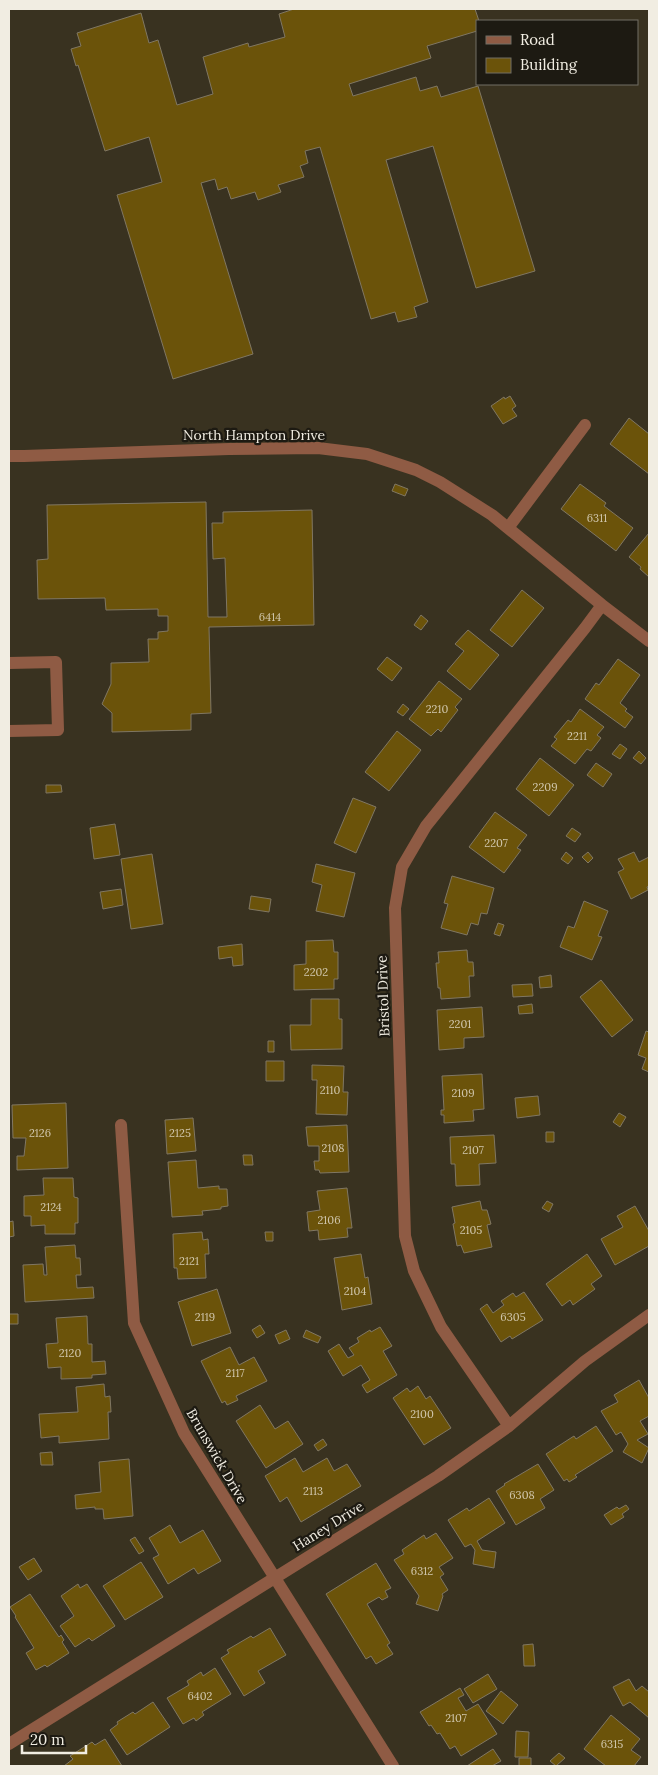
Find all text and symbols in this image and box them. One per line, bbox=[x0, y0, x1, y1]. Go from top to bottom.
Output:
legend bbox=[476, 20, 638, 85]
text: Road bbox=[520, 30, 555, 49]
text: Building bbox=[520, 55, 578, 74]
street label: North Hampton Drive bbox=[183, 426, 325, 444]
house number: 6311 bbox=[587, 511, 607, 525]
house number: 6414 bbox=[259, 610, 281, 624]
house number: 2210 bbox=[426, 702, 448, 716]
house number: 2211 bbox=[567, 729, 587, 743]
house number: 2209 bbox=[532, 780, 558, 794]
house number: 2207 bbox=[484, 836, 508, 850]
street label: Bristol Drive bbox=[373, 955, 393, 1037]
house number: 2202 bbox=[304, 965, 328, 979]
house number: 2201 bbox=[449, 1017, 471, 1031]
house number: 2110 bbox=[320, 1083, 341, 1097]
house number: 2109 bbox=[451, 1086, 475, 1100]
house number: 2126 bbox=[29, 1126, 51, 1140]
house number: 2125 bbox=[169, 1126, 191, 1140]
house number: 2108 bbox=[322, 1141, 344, 1155]
house number: 2107 bbox=[462, 1143, 484, 1157]
house number: 2124 bbox=[40, 1200, 62, 1214]
house number: 2106 bbox=[317, 1213, 341, 1227]
house number: 2105 bbox=[460, 1223, 482, 1237]
house number: 2121 bbox=[179, 1254, 199, 1268]
house number: 2104 bbox=[344, 1284, 366, 1298]
house number: 2119 bbox=[195, 1310, 215, 1324]
house number: 6305 bbox=[500, 1310, 526, 1324]
house number: 2120 bbox=[59, 1346, 81, 1360]
house number: 2117 bbox=[226, 1366, 245, 1380]
street label: Brunswick Drive bbox=[183, 1405, 252, 1507]
house number: 2100 bbox=[410, 1407, 434, 1421]
house number: 2113 bbox=[303, 1484, 323, 1498]
house number: 6308 bbox=[509, 1488, 535, 1502]
street label: Haney Drive bbox=[289, 1497, 367, 1555]
house number: 6312 bbox=[411, 1564, 433, 1578]
house number: 6402 bbox=[188, 1689, 213, 1703]
house number: 2107 bbox=[445, 1711, 467, 1725]
scale bar bbox=[22, 1722, 86, 1754]
text: 20 m bbox=[30, 1730, 65, 1749]
house number: 6315 bbox=[601, 1737, 623, 1751]

